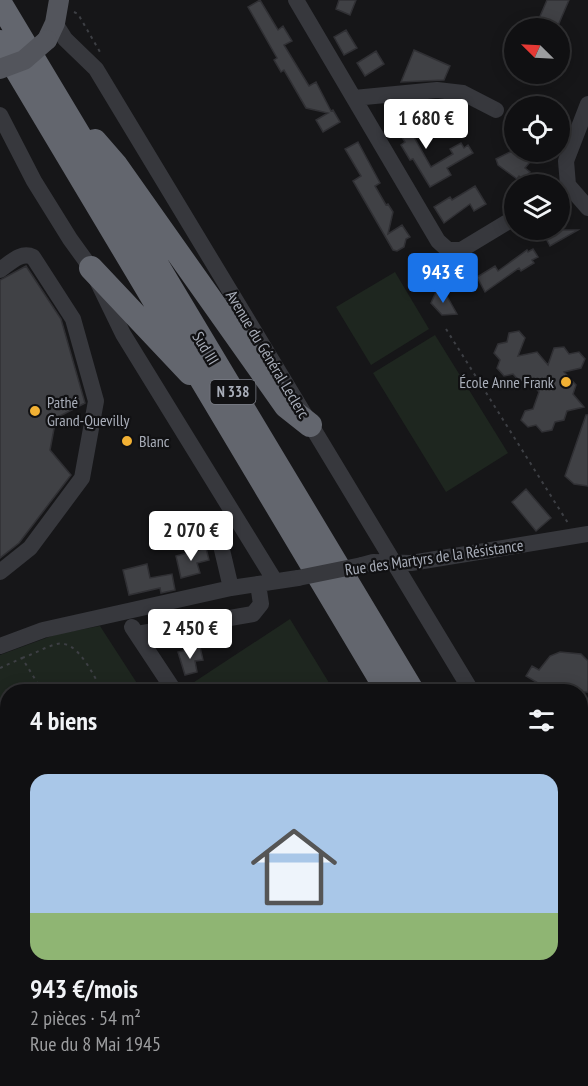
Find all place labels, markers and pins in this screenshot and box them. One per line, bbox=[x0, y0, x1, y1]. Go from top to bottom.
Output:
pin: 1 680 € bbox=[371, 99, 481, 150]
pin: 943 € bbox=[401, 253, 485, 304]
place label: École Anne Frank bbox=[459, 372, 555, 392]
marker: École Anne Frank bbox=[559, 375, 573, 389]
place label: Pathé Grand-Quevilly bbox=[47, 392, 129, 430]
marker: Pathé Grand-Quevilly bbox=[28, 404, 42, 418]
place label: Blanc bbox=[139, 431, 170, 451]
marker: Blanc bbox=[120, 434, 134, 448]
pin: 2 070 € bbox=[136, 511, 246, 562]
pin: 2 450 € bbox=[135, 609, 245, 660]

